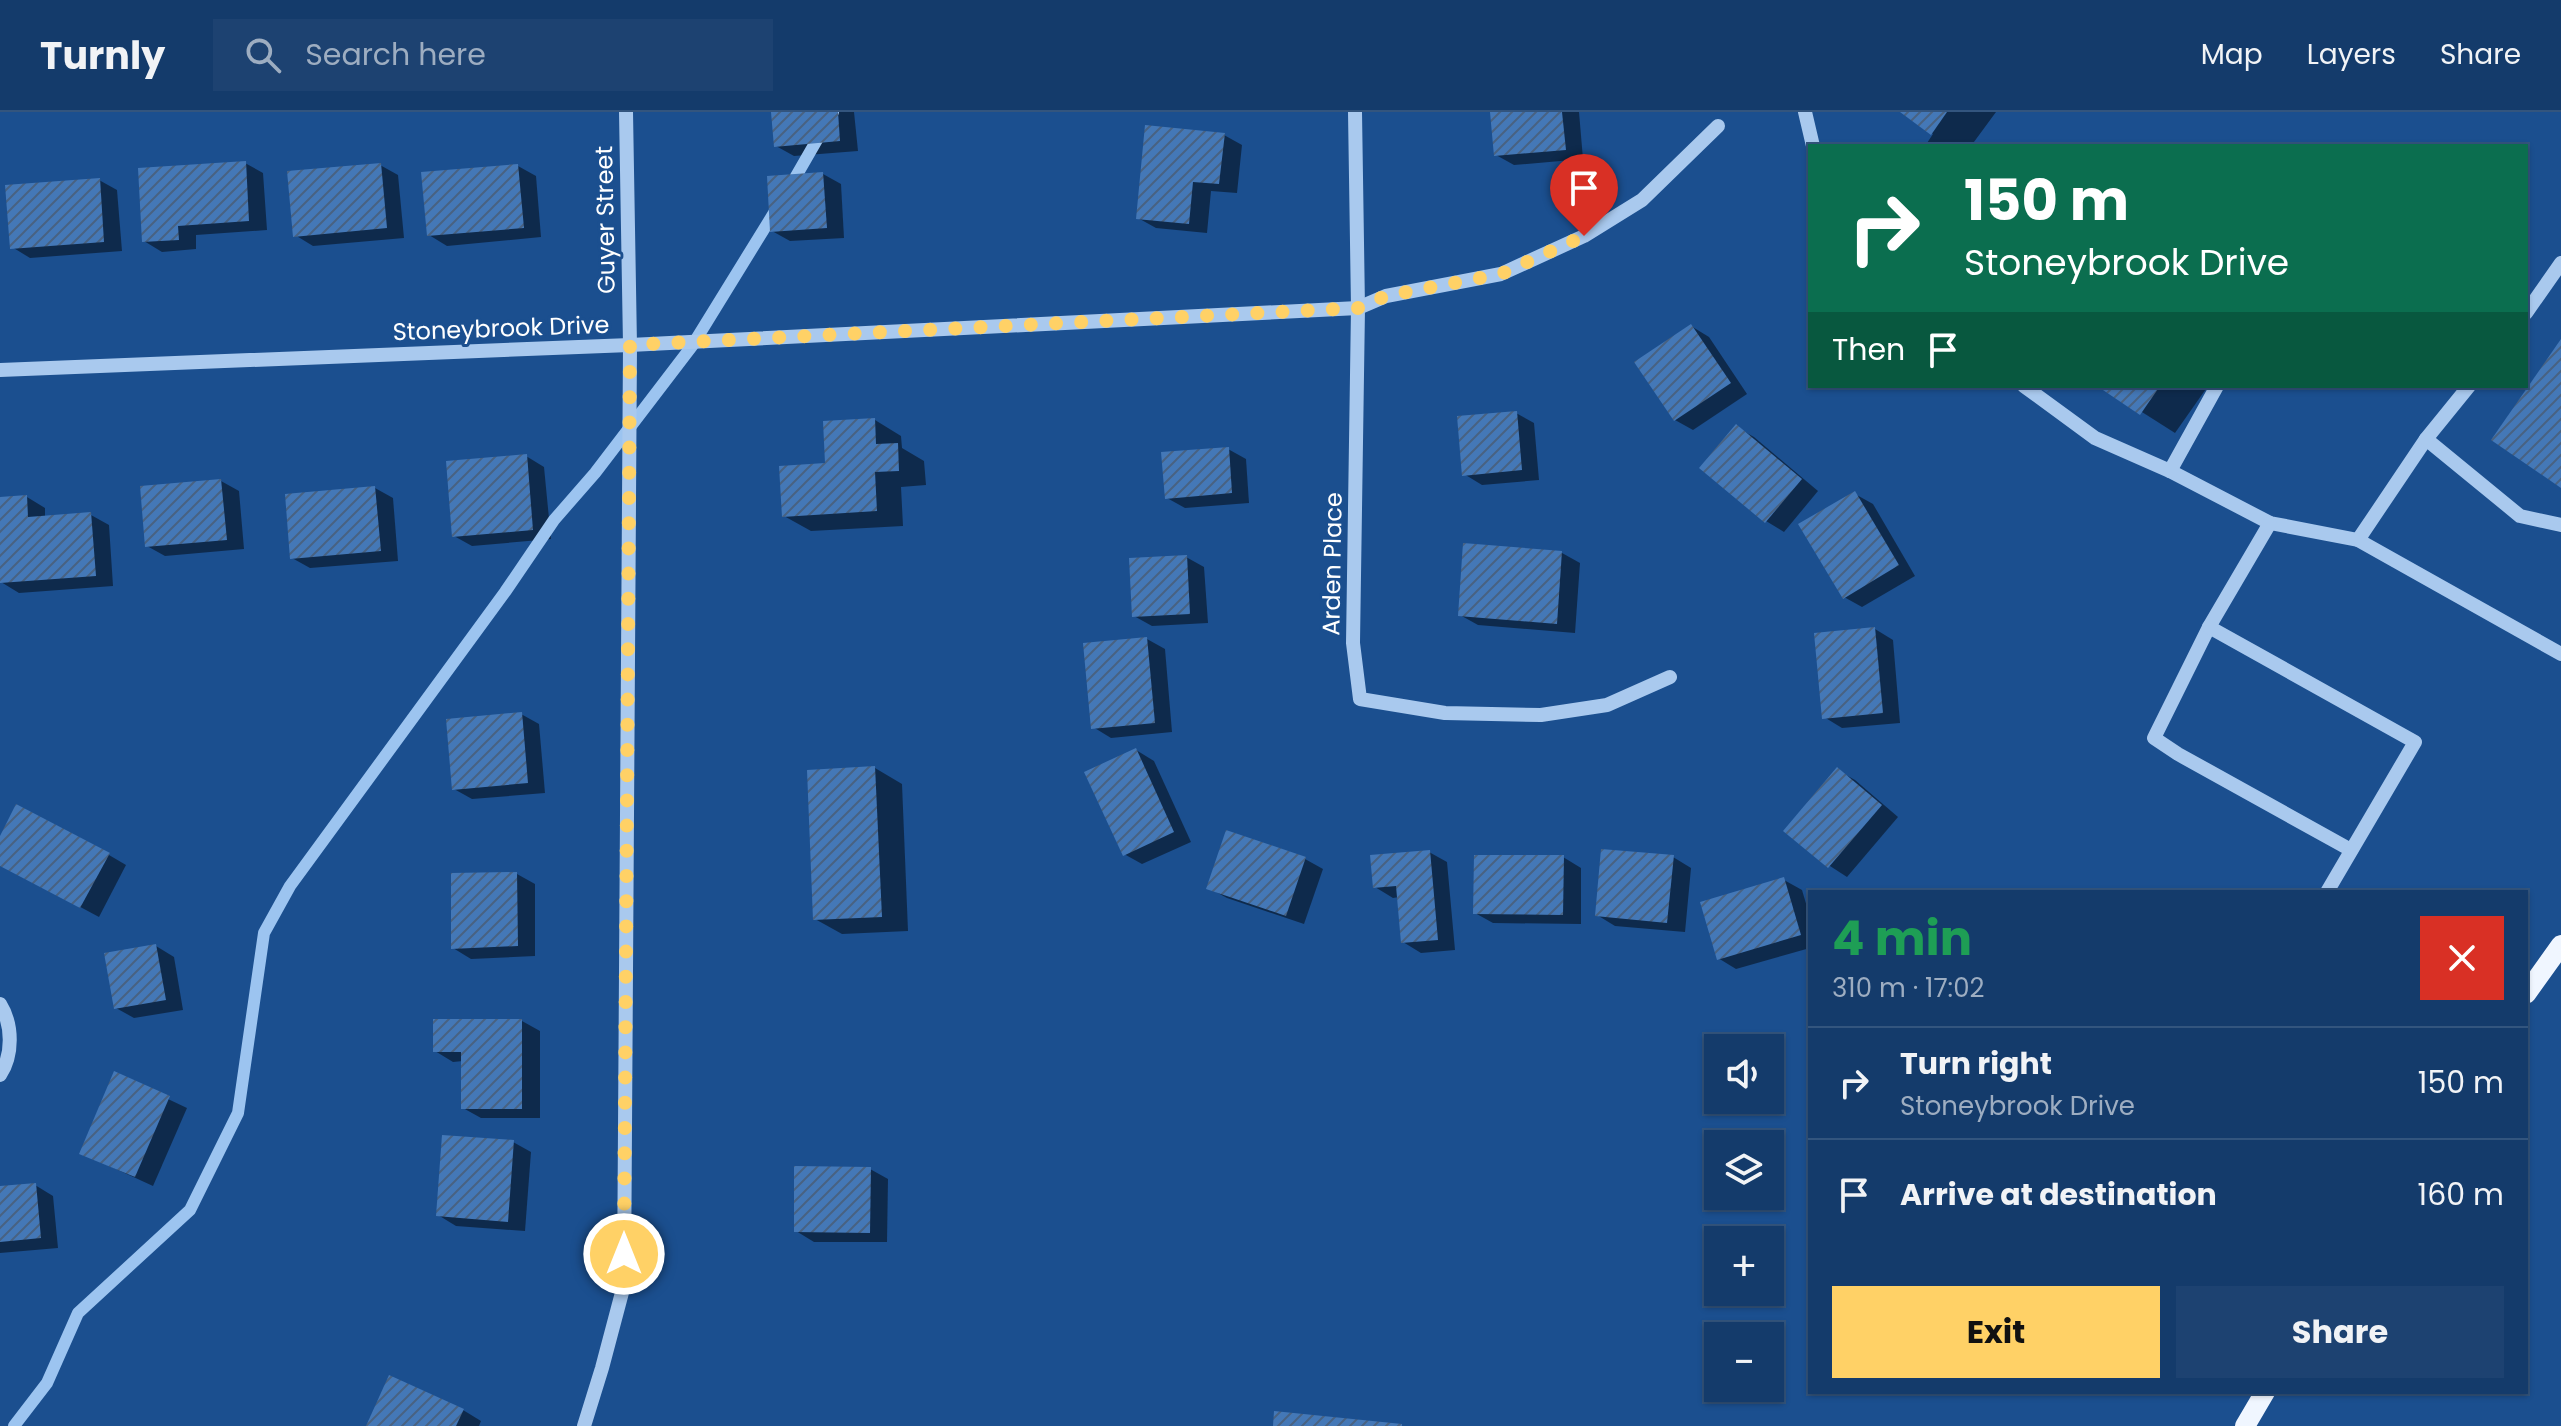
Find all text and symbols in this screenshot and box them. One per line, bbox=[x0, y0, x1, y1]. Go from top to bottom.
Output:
search box bbox=[213, 19, 773, 91]
text: Turnly bbox=[40, 29, 165, 82]
icon: search bbox=[241, 33, 285, 77]
text: Search here bbox=[305, 33, 486, 76]
text: Map bbox=[2201, 35, 2263, 74]
text: Layers bbox=[2307, 35, 2396, 74]
text: Share bbox=[2440, 35, 2521, 74]
street label: Guyer Street bbox=[587, 146, 623, 294]
pin bbox=[1550, 154, 1618, 236]
text: 150 m bbox=[1964, 161, 2129, 240]
icon: arrive bbox=[1562, 166, 1606, 210]
icon: right bbox=[1832, 176, 1936, 280]
text: Stoneybrook Drive bbox=[1964, 237, 2289, 288]
street label: Stoneybrook Drive bbox=[392, 308, 610, 348]
text: Then bbox=[1832, 328, 1905, 371]
icon: arrive bbox=[1921, 328, 1965, 372]
street label: Arden Place bbox=[1314, 492, 1350, 636]
text: 4 min bbox=[1832, 905, 1972, 972]
button: close bbox=[2420, 916, 2504, 1000]
text: 310 m · 17:02 bbox=[1832, 970, 1984, 1006]
map controls bbox=[1704, 1034, 1784, 1402]
button: sound bbox=[1704, 1034, 1784, 1114]
text: Turn right bbox=[1900, 1042, 2052, 1085]
icon: right bbox=[1832, 1061, 1876, 1105]
text: 150 m bbox=[2418, 1061, 2504, 1104]
text: Stoneybrook Drive bbox=[1900, 1088, 2135, 1124]
button: layers bbox=[1704, 1130, 1784, 1210]
icon: arrive bbox=[1832, 1173, 1876, 1217]
text: Arrive at destination bbox=[1900, 1173, 2217, 1216]
text: 160 m bbox=[2418, 1173, 2504, 1216]
position arrow bbox=[582, 1212, 666, 1296]
button: + bbox=[1704, 1226, 1784, 1306]
button: Exit bbox=[1832, 1286, 2160, 1378]
button: Share bbox=[2176, 1286, 2504, 1378]
button: − bbox=[1704, 1322, 1784, 1402]

